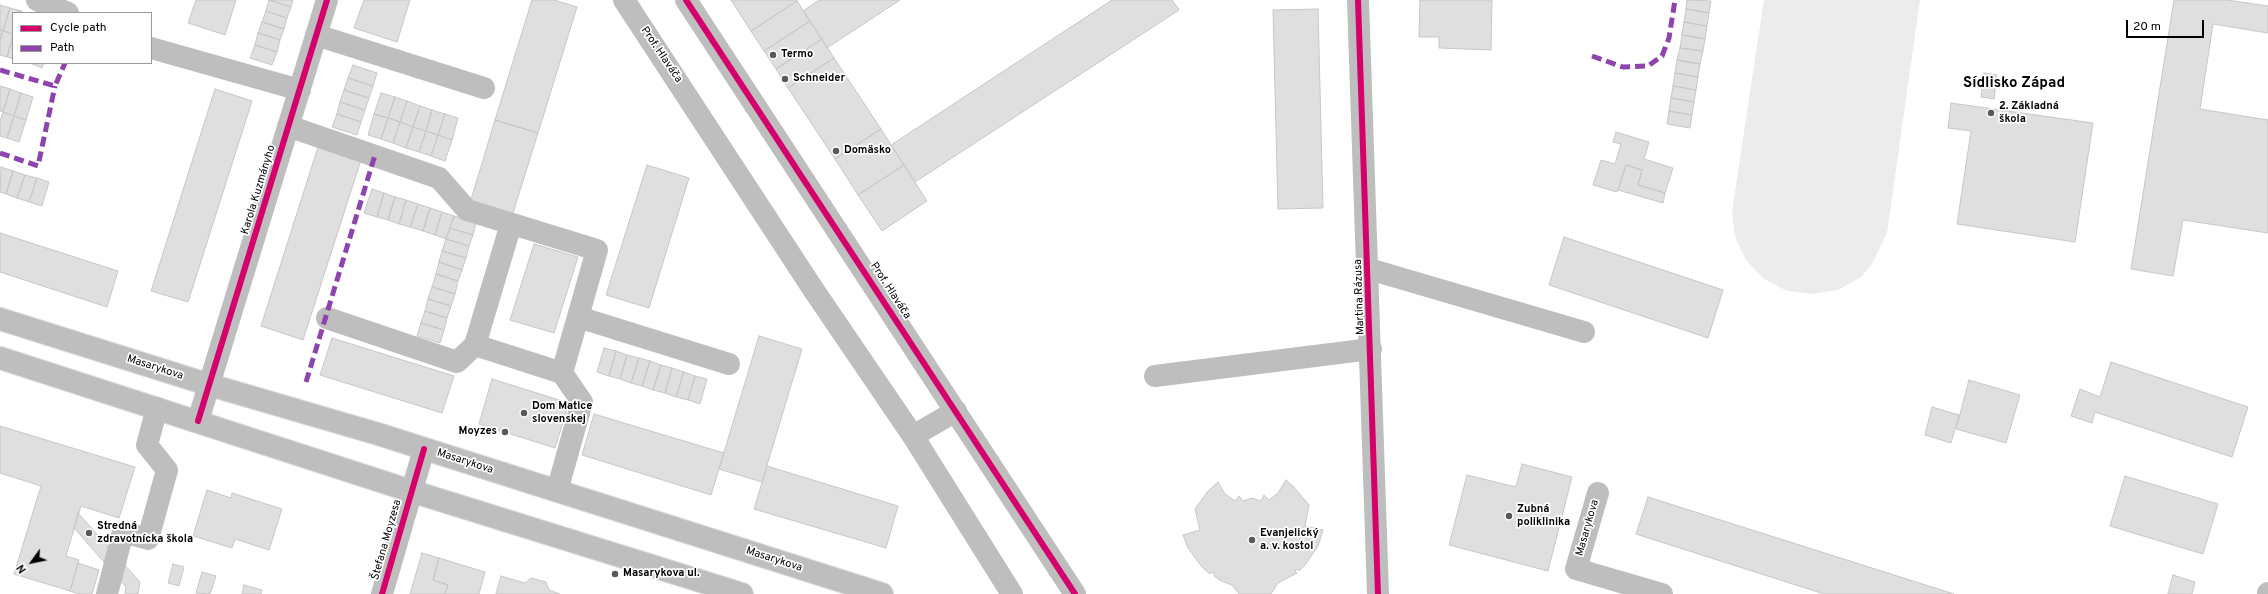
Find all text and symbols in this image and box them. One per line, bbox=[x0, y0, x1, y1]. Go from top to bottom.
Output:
legend bbox=[12, 12, 152, 64]
scale bar bbox=[2128, 12, 2206, 38]
text: 20 m bbox=[2133, 19, 2161, 35]
text: Cycle path bbox=[50, 20, 107, 36]
street label: Prof. Hlaváča bbox=[637, 25, 685, 85]
text: Path bbox=[50, 40, 75, 56]
place label: Termo bbox=[781, 48, 813, 62]
marker: Termo bbox=[768, 50, 778, 60]
place label: Schneider bbox=[793, 72, 845, 86]
marker: Schneider bbox=[780, 74, 790, 84]
district label: Sídlisko Západ bbox=[1963, 75, 2065, 93]
place label: 2. Základná škola bbox=[1999, 100, 2059, 126]
marker: 2. Základná škola bbox=[1986, 108, 1996, 118]
street label: Karola Kuzmányho bbox=[239, 144, 279, 236]
place label: Domäsko bbox=[844, 144, 891, 158]
marker: Domäsko bbox=[831, 146, 841, 156]
street label: Martina Rázusa bbox=[1352, 259, 1368, 335]
street label: Prof. Hlaváča bbox=[867, 260, 913, 322]
street label: Masarykova bbox=[125, 353, 185, 383]
place label: Dom Matice slovenskej bbox=[532, 400, 592, 426]
marker: Dom Matice slovenskej bbox=[519, 408, 529, 418]
place label: Moyzes bbox=[459, 425, 497, 439]
marker: Moyzes bbox=[500, 427, 510, 437]
street label: Masarykova bbox=[435, 447, 495, 477]
street label: Štefana Moyzesa bbox=[369, 498, 405, 582]
street label: Masarykova bbox=[1574, 498, 1602, 558]
place label: Zubná poliklinika bbox=[1517, 503, 1570, 529]
marker: Zubná poliklinika bbox=[1504, 511, 1514, 521]
place label: Stredná zdravotnícka škola bbox=[97, 520, 193, 546]
place label: Evanjelický a. v. kostol bbox=[1260, 527, 1319, 553]
marker: Stredná zdravotnícka škola bbox=[84, 528, 94, 538]
marker: Evanjelický a. v. kostol bbox=[1247, 535, 1257, 545]
north arrow bbox=[12, 542, 52, 582]
street label: Masarykova bbox=[744, 545, 804, 575]
text: N bbox=[14, 561, 30, 576]
place label: Masarykova ul. bbox=[623, 567, 700, 581]
marker: Masarykova ul. bbox=[610, 569, 620, 579]

